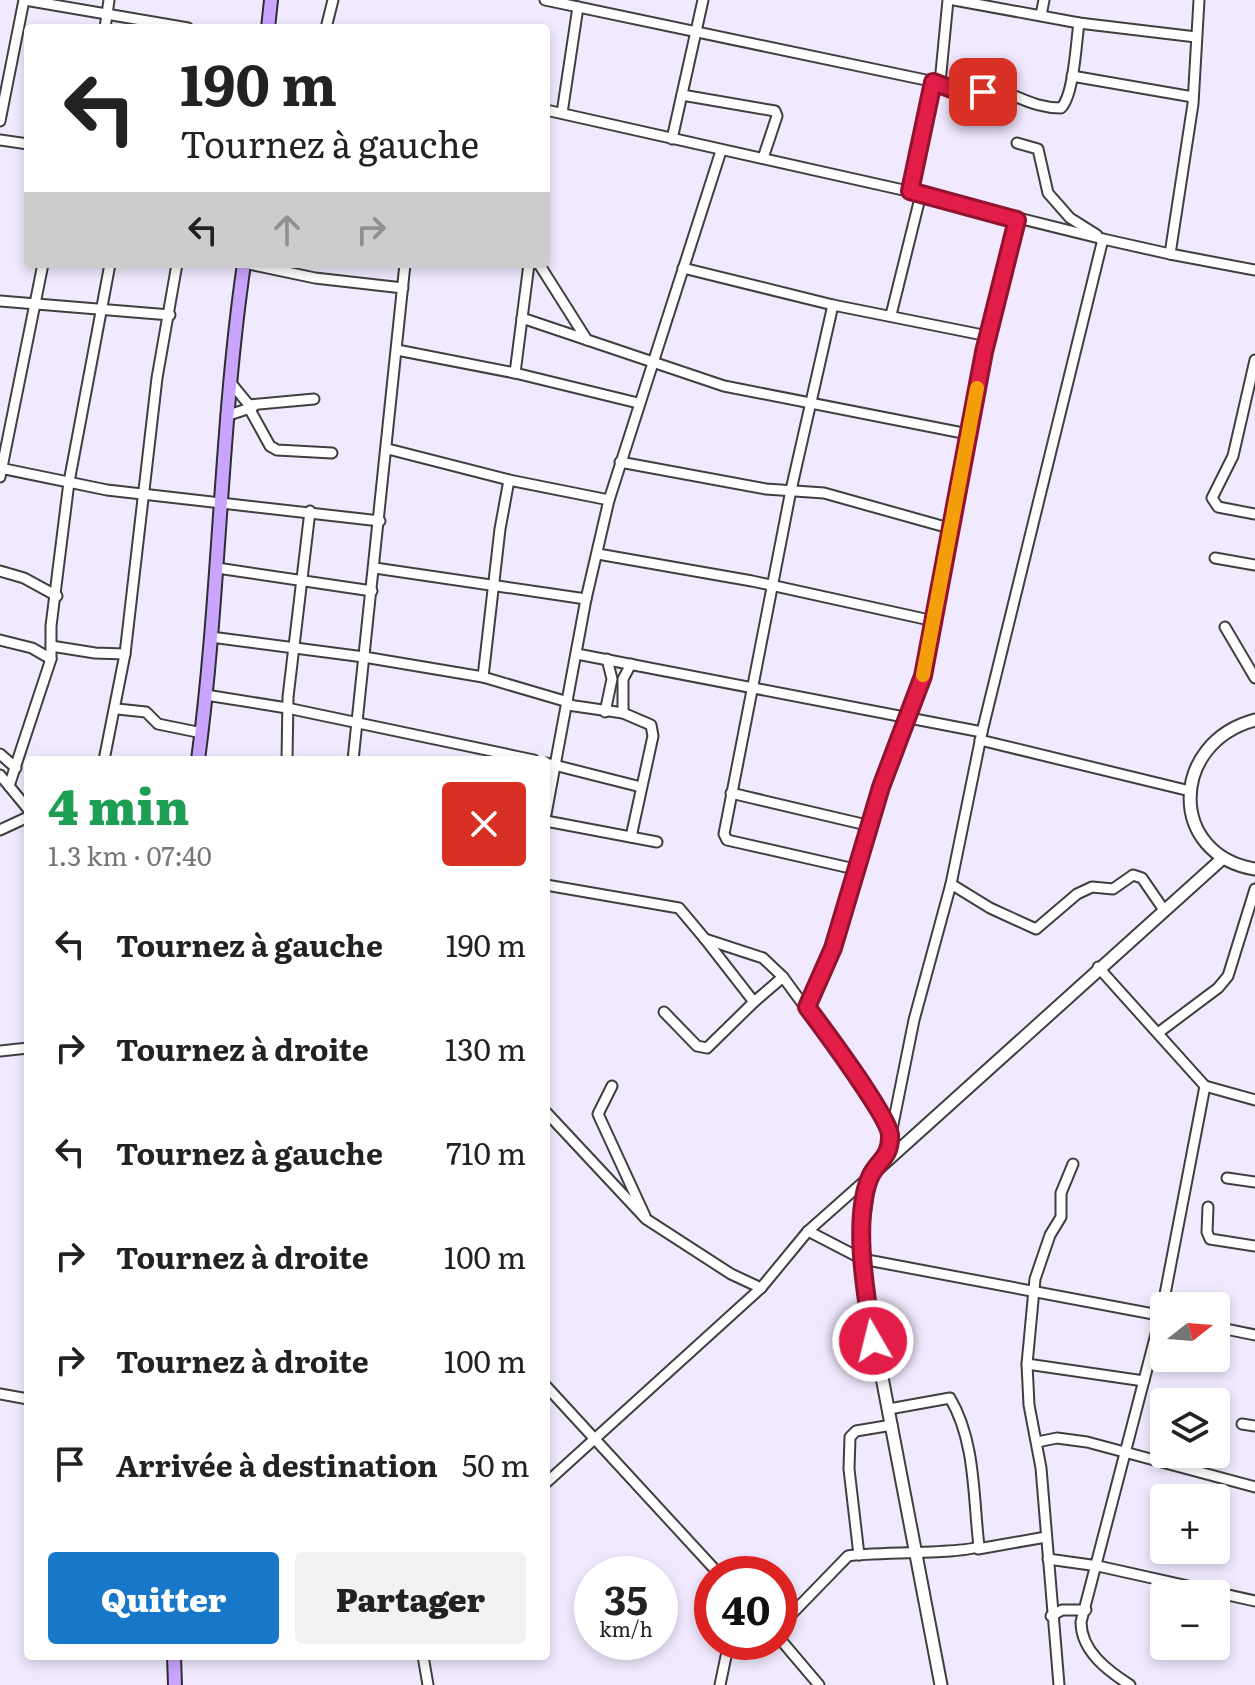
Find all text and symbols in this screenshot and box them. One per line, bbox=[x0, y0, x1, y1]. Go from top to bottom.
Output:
text: 190 m bbox=[180, 40, 337, 123]
icon: left bbox=[48, 56, 152, 160]
pin bbox=[949, 58, 1017, 126]
icon: arrive bbox=[961, 70, 1005, 114]
text: Tournez à gauche bbox=[180, 116, 479, 169]
icon: left bbox=[181, 208, 225, 252]
icon: ahead bbox=[265, 208, 309, 252]
icon: right bbox=[349, 208, 393, 252]
text: 4 min bbox=[48, 769, 189, 840]
button: close bbox=[442, 782, 526, 866]
text: 1.3 km · 07:40 bbox=[48, 835, 212, 874]
icon: left bbox=[48, 922, 92, 966]
text: Tournez à gauche bbox=[116, 922, 383, 966]
text: 190 m bbox=[446, 922, 526, 966]
icon: right bbox=[48, 1026, 92, 1070]
text: Tournez à droite bbox=[116, 1026, 369, 1070]
text: 130 m bbox=[445, 1026, 526, 1070]
icon: left bbox=[48, 1130, 92, 1174]
text: Tournez à gauche bbox=[116, 1130, 383, 1174]
text: 710 m bbox=[446, 1130, 526, 1174]
icon: right bbox=[48, 1234, 92, 1278]
text: Tournez à droite bbox=[116, 1234, 369, 1278]
text: 100 m bbox=[444, 1234, 526, 1278]
north arrow bbox=[1150, 1292, 1230, 1372]
map controls bbox=[1150, 1292, 1230, 1660]
position arrow bbox=[831, 1299, 915, 1383]
icon: right bbox=[48, 1338, 92, 1382]
text: Tournez à droite bbox=[116, 1338, 369, 1382]
text: 100 m bbox=[444, 1338, 526, 1382]
button: layers bbox=[1150, 1388, 1230, 1468]
icon: arrive bbox=[48, 1442, 92, 1486]
text: Arrivée à destination bbox=[116, 1442, 438, 1486]
text: 50 m bbox=[462, 1442, 530, 1486]
button: + bbox=[1150, 1484, 1230, 1564]
button: Quitter bbox=[48, 1552, 279, 1644]
button: Partager bbox=[295, 1552, 526, 1644]
speed limit sign: 40 bbox=[694, 1556, 798, 1660]
text: 35 bbox=[604, 1568, 648, 1627]
button: − bbox=[1150, 1580, 1230, 1660]
text: km/h bbox=[599, 1613, 653, 1643]

